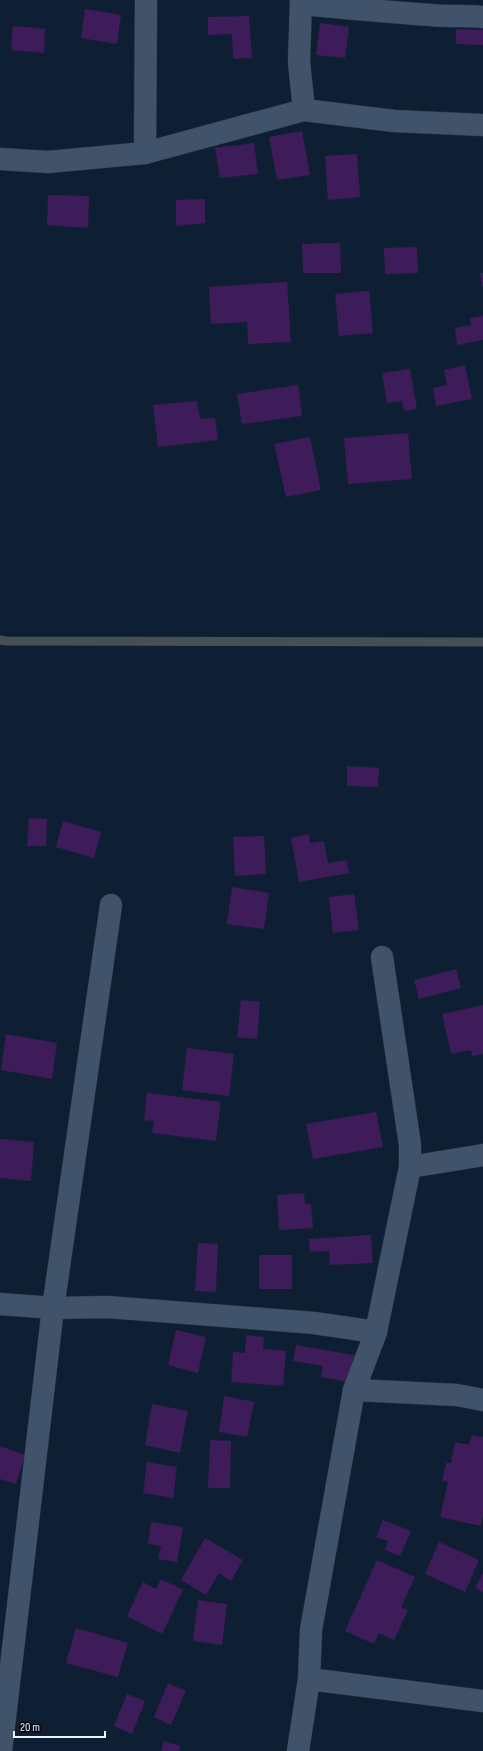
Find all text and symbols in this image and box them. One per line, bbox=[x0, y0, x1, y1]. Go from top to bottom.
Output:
scale bar bbox=[14, 1713, 105, 1739]
text: 20 m bbox=[20, 1720, 40, 1735]

